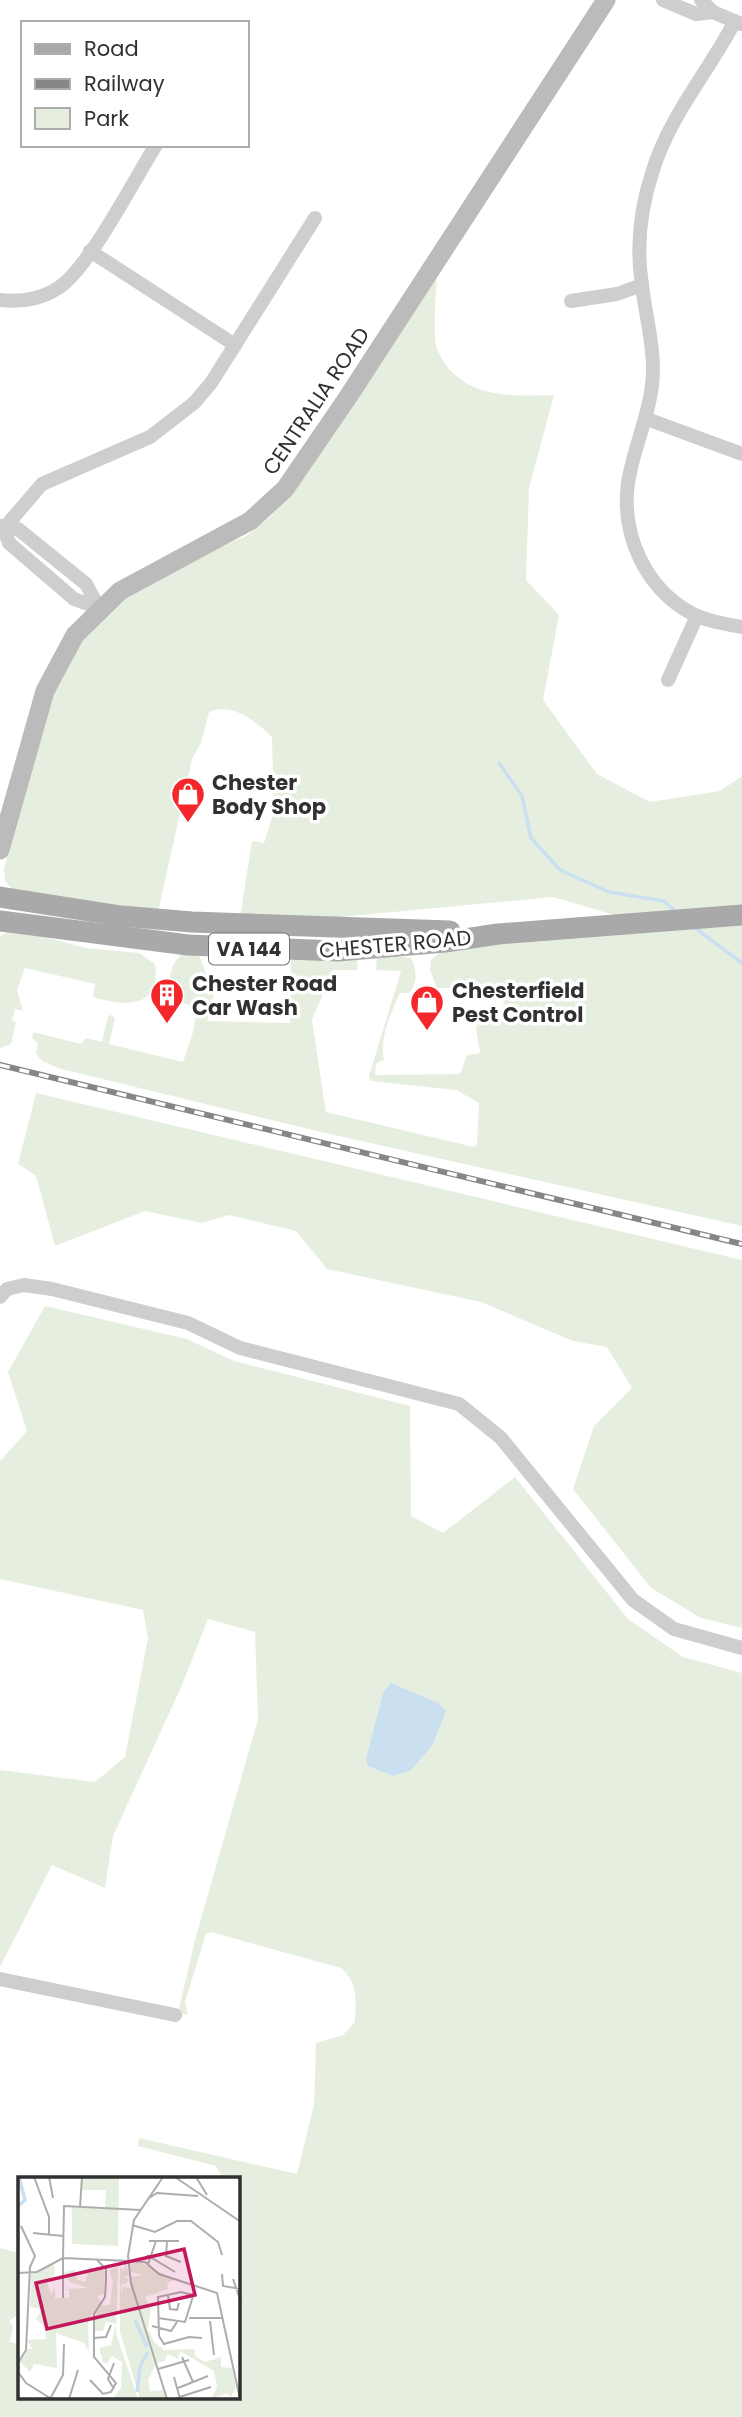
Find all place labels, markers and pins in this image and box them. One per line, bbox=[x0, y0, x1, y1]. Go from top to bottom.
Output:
place label: Chester Body Shop bbox=[212, 768, 326, 821]
shop icon: Chester Body Shop bbox=[169, 775, 207, 824]
place label: Chester Road Car Wash bbox=[192, 969, 337, 1022]
building icon: Chester Road Car Wash bbox=[148, 976, 186, 1025]
place label: Chesterfield Pest Control bbox=[452, 976, 584, 1029]
shop icon: Chesterfield Pest Control bbox=[408, 983, 446, 1032]

